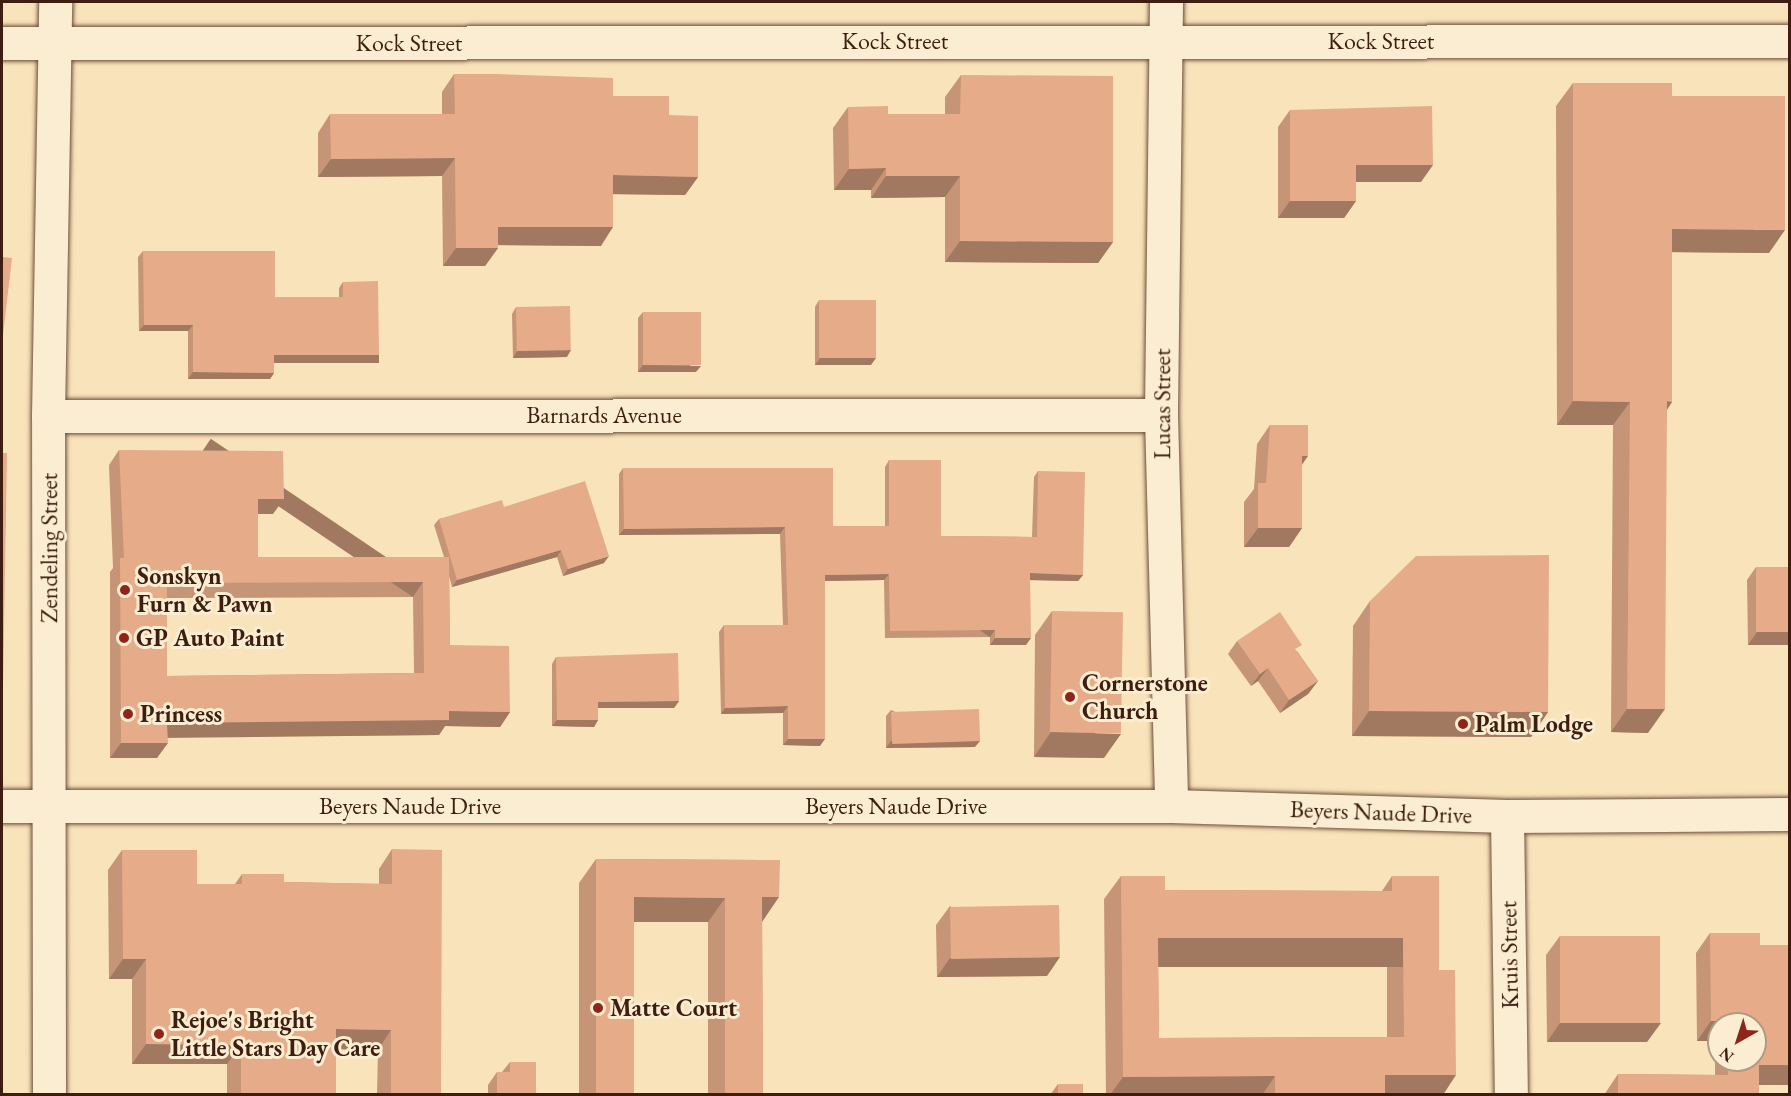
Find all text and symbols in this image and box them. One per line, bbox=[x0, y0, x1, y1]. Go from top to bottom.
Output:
street label: Kock Street bbox=[842, 27, 948, 55]
street label: Kock Street bbox=[1328, 27, 1434, 55]
street label: Kock Street bbox=[356, 29, 462, 57]
street label: Lucas Street bbox=[1148, 349, 1176, 459]
street label: Barnards Avenue bbox=[526, 401, 682, 429]
street label: Zendeling Street bbox=[35, 473, 63, 623]
place label: Sonskyn Furn & Pawn bbox=[137, 562, 273, 618]
marker: Sonskyn Furn & Pawn bbox=[118, 583, 132, 597]
place label: GP Auto Paint bbox=[136, 624, 284, 652]
marker: GP Auto Paint bbox=[117, 631, 131, 645]
place label: Cornerstone Church bbox=[1082, 669, 1208, 725]
marker: Cornerstone Church bbox=[1063, 690, 1077, 704]
place label: Princess bbox=[140, 700, 222, 728]
marker: Princess bbox=[121, 707, 135, 721]
place label: Palm Lodge bbox=[1475, 710, 1593, 738]
marker: Palm Lodge bbox=[1456, 717, 1470, 731]
street label: Beyers Naude Drive bbox=[319, 792, 501, 820]
street label: Beyers Naude Drive bbox=[805, 792, 987, 820]
street label: Beyers Naude Drive bbox=[1290, 794, 1472, 830]
street label: Kruis Street bbox=[1494, 901, 1524, 1009]
place label: Matte Court bbox=[610, 994, 737, 1022]
marker: Matte Court bbox=[591, 1001, 605, 1015]
place label: Rejoe's Bright Little Stars Day Care bbox=[171, 1006, 380, 1062]
north arrow bbox=[1707, 1012, 1767, 1072]
marker: Rejoe's Bright Little Stars Day Care bbox=[152, 1027, 166, 1041]
text: N bbox=[1715, 1043, 1738, 1067]

